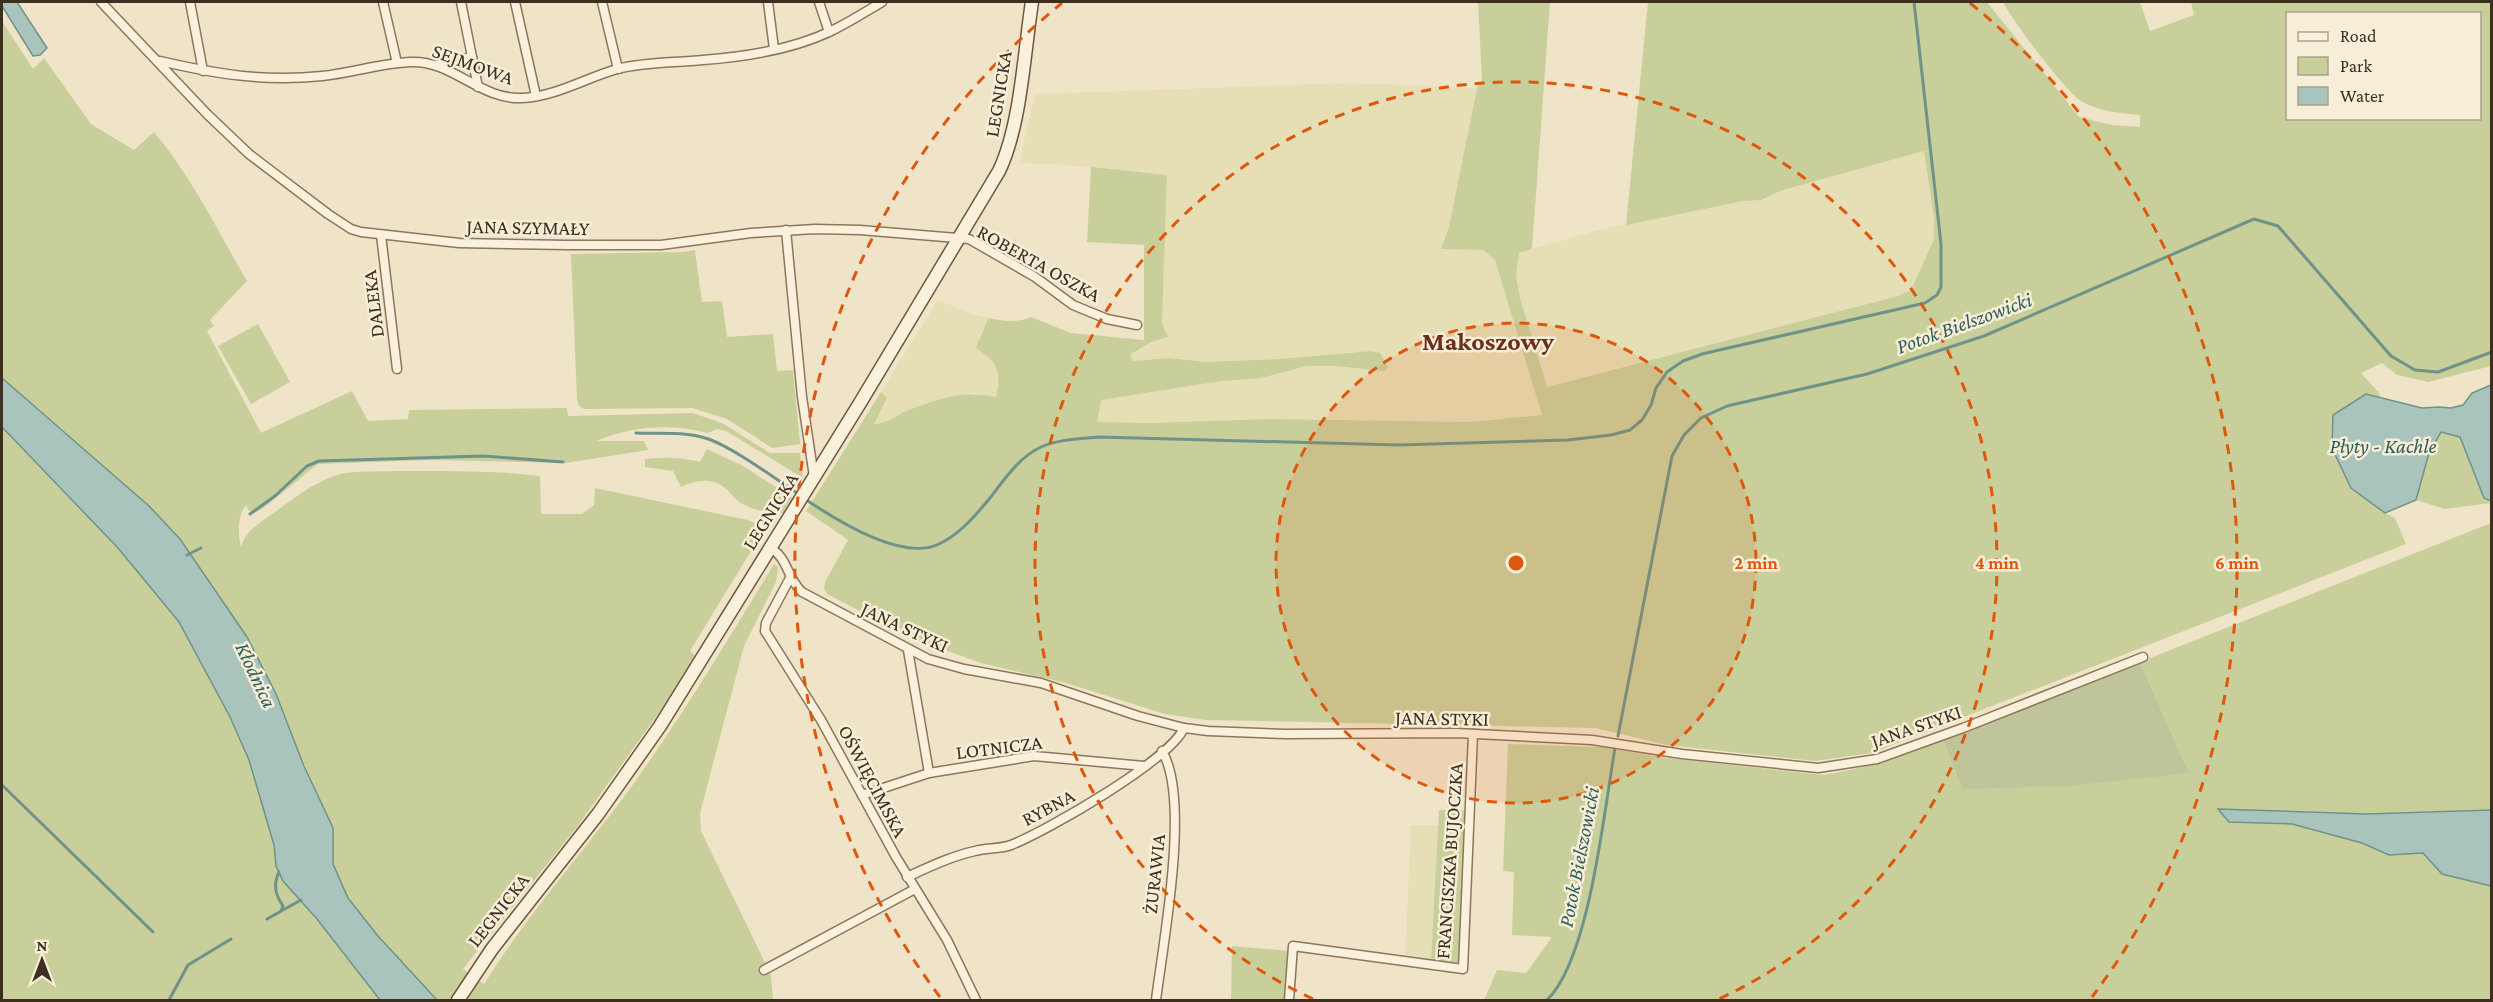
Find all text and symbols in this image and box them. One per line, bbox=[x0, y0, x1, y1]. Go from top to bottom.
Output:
legend bbox=[2286, 12, 2481, 120]
text: Road bbox=[2340, 26, 2377, 46]
street label: SEJMOWA bbox=[429, 39, 517, 90]
street label: LEGNICKA bbox=[980, 49, 1016, 139]
text: Park bbox=[2340, 56, 2372, 76]
text: Water bbox=[2340, 86, 2385, 106]
street label: JANA SZYMAŁY bbox=[464, 215, 590, 240]
street label: ROBERTA OSZKA bbox=[973, 220, 1105, 306]
street label: DALEKA bbox=[358, 268, 388, 339]
water label: Potok Bielszowicki bbox=[1893, 287, 2035, 359]
district label: Makoszowy bbox=[1422, 327, 1554, 356]
water label: Płyty - Kachle bbox=[2330, 434, 2437, 458]
street label: LEGNICKA bbox=[738, 468, 803, 554]
centre of rings bbox=[1506, 553, 1526, 573]
text: 2 min bbox=[1734, 553, 1778, 573]
text: 4 min bbox=[1975, 553, 2020, 573]
text: 6 min bbox=[2215, 553, 2260, 573]
street label: JANA STYKI bbox=[856, 596, 952, 658]
water label: Kłodnica bbox=[230, 638, 282, 712]
street label: JANA STYKI bbox=[1866, 700, 1964, 753]
street label: JANA STYKI bbox=[1393, 706, 1489, 731]
street label: OŚWIĘCIMSKA bbox=[833, 721, 912, 842]
street label: LOTNICZA bbox=[955, 731, 1044, 763]
street label: FRANCISZKA BUJOCZKA bbox=[1431, 762, 1468, 960]
street label: RYBNA bbox=[1018, 784, 1079, 830]
water label: Potok Bielszowicki bbox=[1554, 785, 1604, 929]
street label: ŻURAWIA bbox=[1139, 832, 1169, 915]
street label: LEGNICKA bbox=[463, 868, 534, 951]
north arrow bbox=[12, 930, 72, 990]
text: N bbox=[37, 937, 48, 954]

